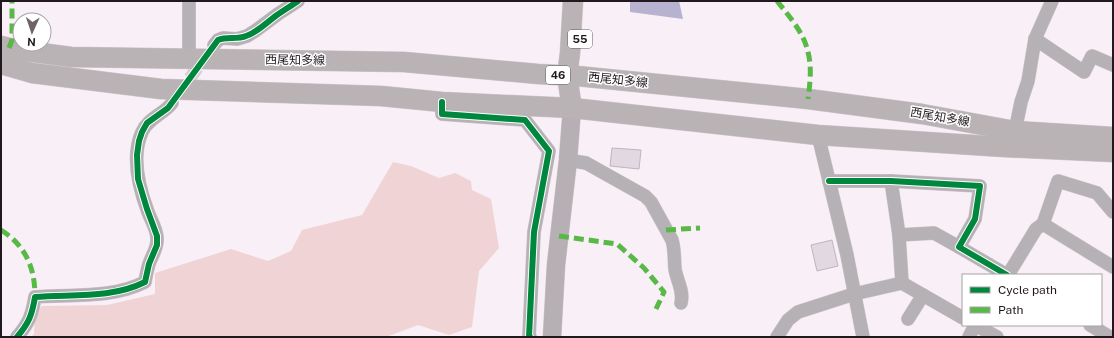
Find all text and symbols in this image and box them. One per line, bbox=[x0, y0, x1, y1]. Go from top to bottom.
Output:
north arrow bbox=[12, 12, 52, 52]
road number: 55 bbox=[568, 30, 592, 48]
text: N bbox=[27, 36, 36, 48]
street label: 西尾知多線 bbox=[265, 52, 325, 68]
road number: 46 bbox=[546, 66, 570, 84]
street label: 西尾知多線 bbox=[587, 70, 649, 90]
street label: 西尾知多線 bbox=[909, 105, 971, 129]
legend bbox=[962, 274, 1102, 326]
text: Cycle path bbox=[998, 283, 1057, 297]
text: Path bbox=[998, 303, 1024, 317]

